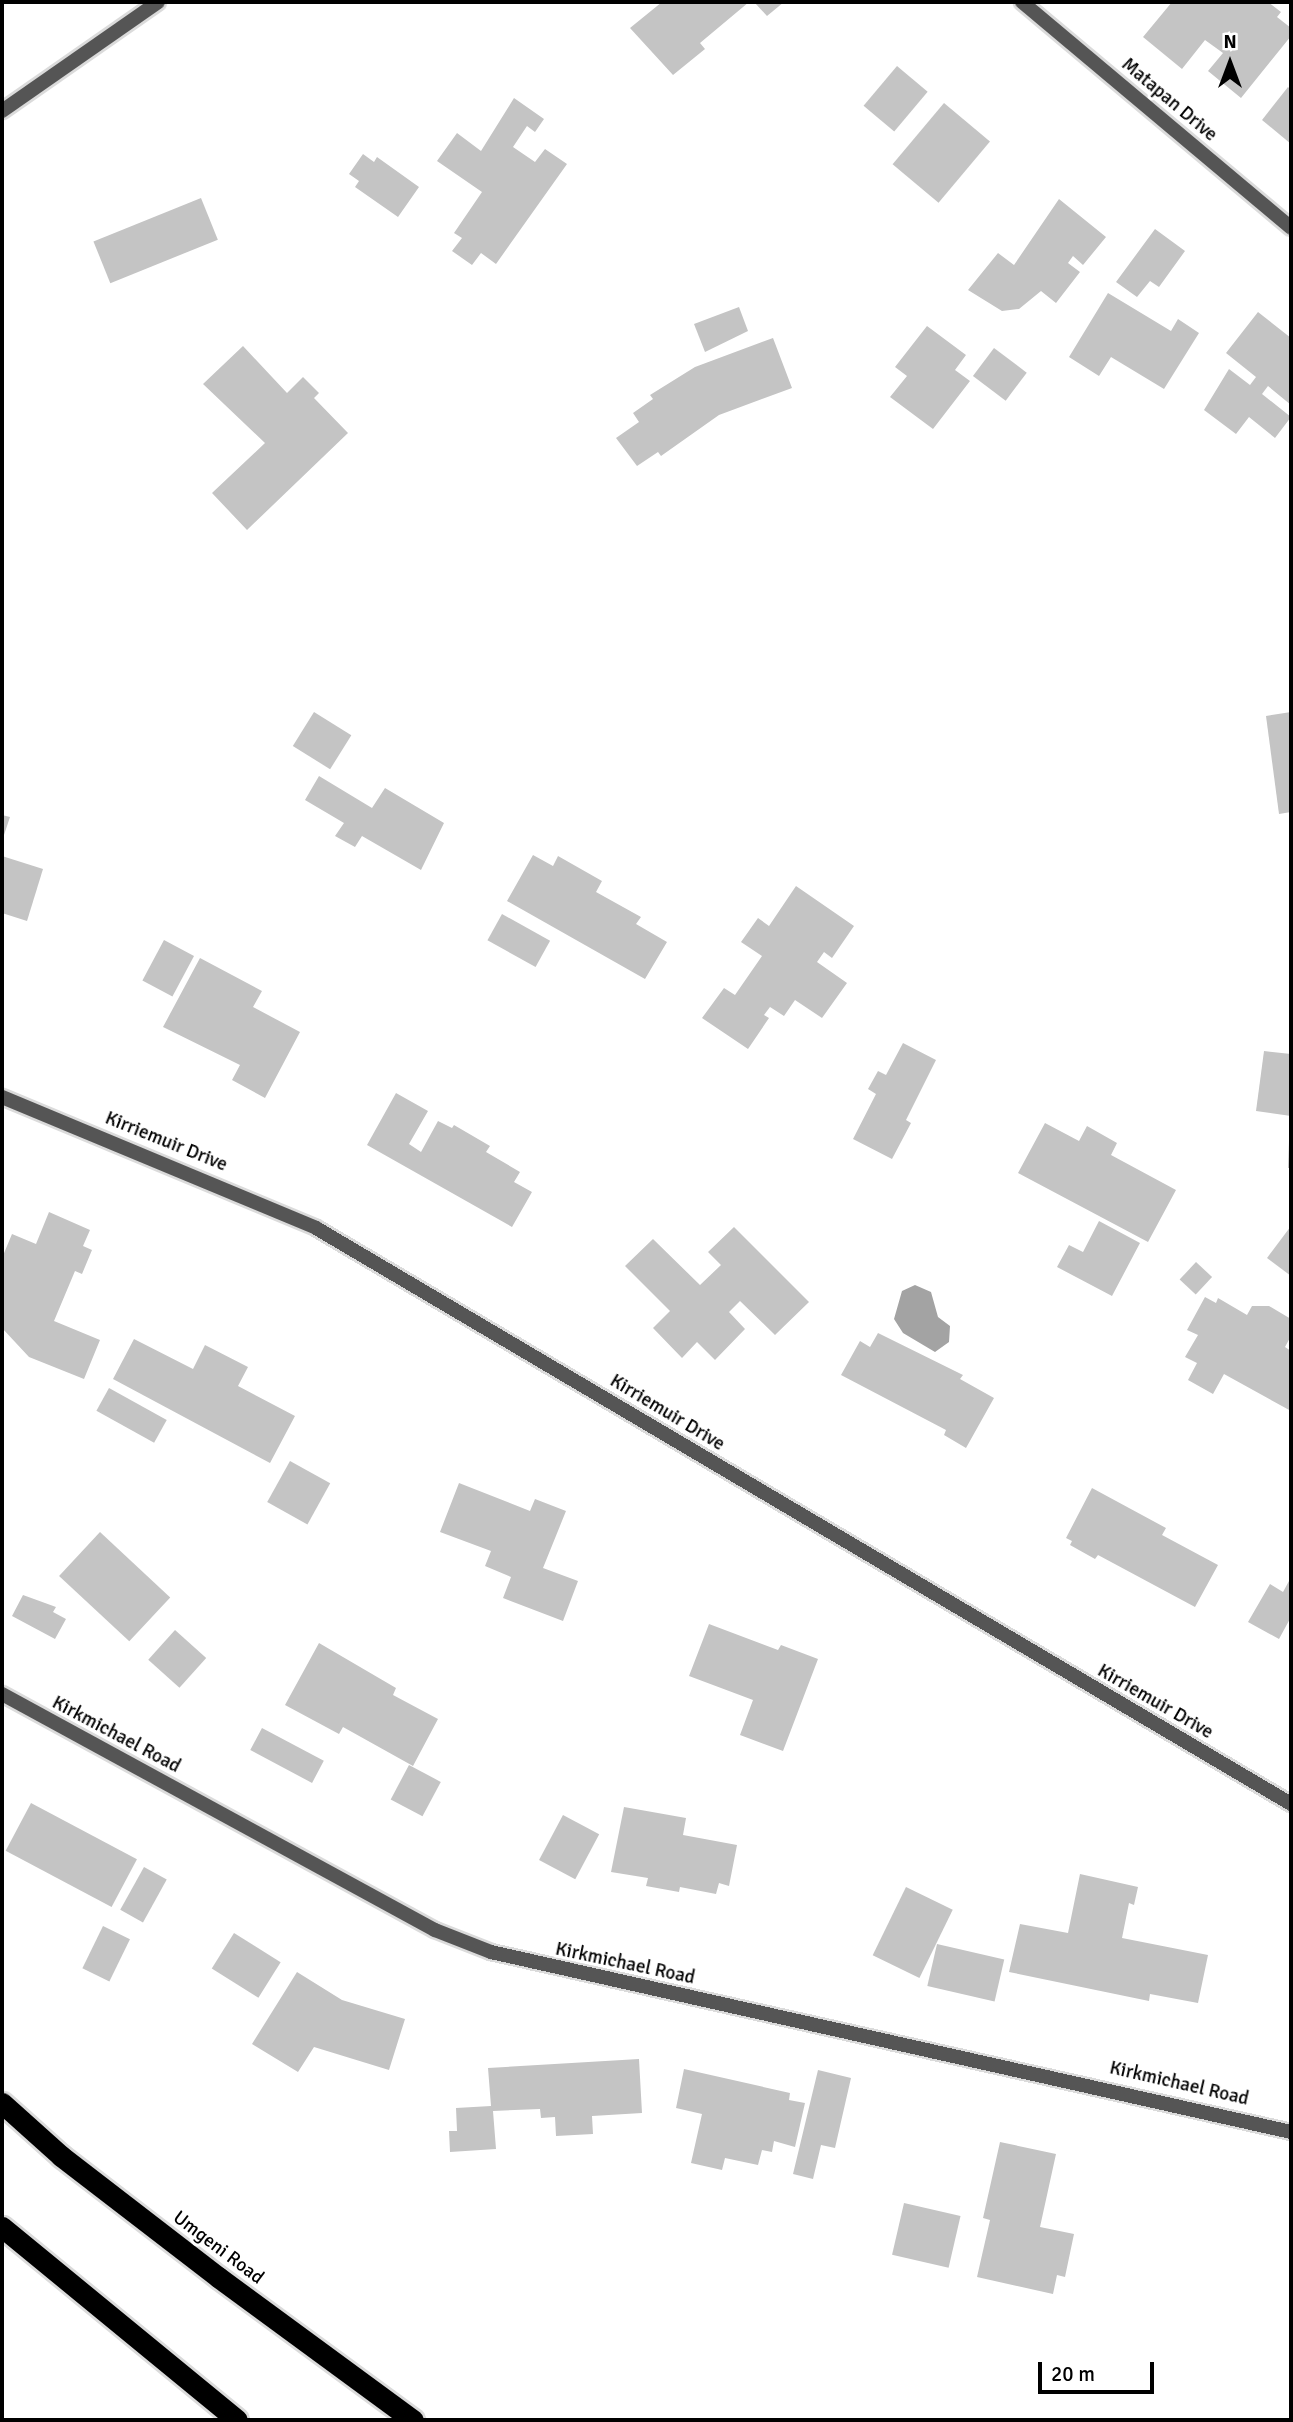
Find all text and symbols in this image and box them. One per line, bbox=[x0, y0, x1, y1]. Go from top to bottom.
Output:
north arrow bbox=[1195, 28, 1265, 98]
text: N bbox=[1223, 30, 1237, 54]
street label: Matapan Drive bbox=[1117, 53, 1221, 147]
street label: Kirriemuir Drive bbox=[102, 1107, 230, 1177]
street label: Kirriemuir Drive bbox=[606, 1370, 728, 1456]
street label: Kirriemuir Drive bbox=[1093, 1660, 1217, 1744]
street label: Kirkmichael Road bbox=[48, 1692, 184, 1778]
street label: Kirkmichael Road bbox=[553, 1938, 697, 1990]
street label: Kirkmichael Road bbox=[1107, 2057, 1251, 2111]
street label: Umgeni Road bbox=[168, 2206, 268, 2290]
scale bar bbox=[1041, 2348, 1156, 2392]
text: 20 m bbox=[1051, 2361, 1095, 2387]

